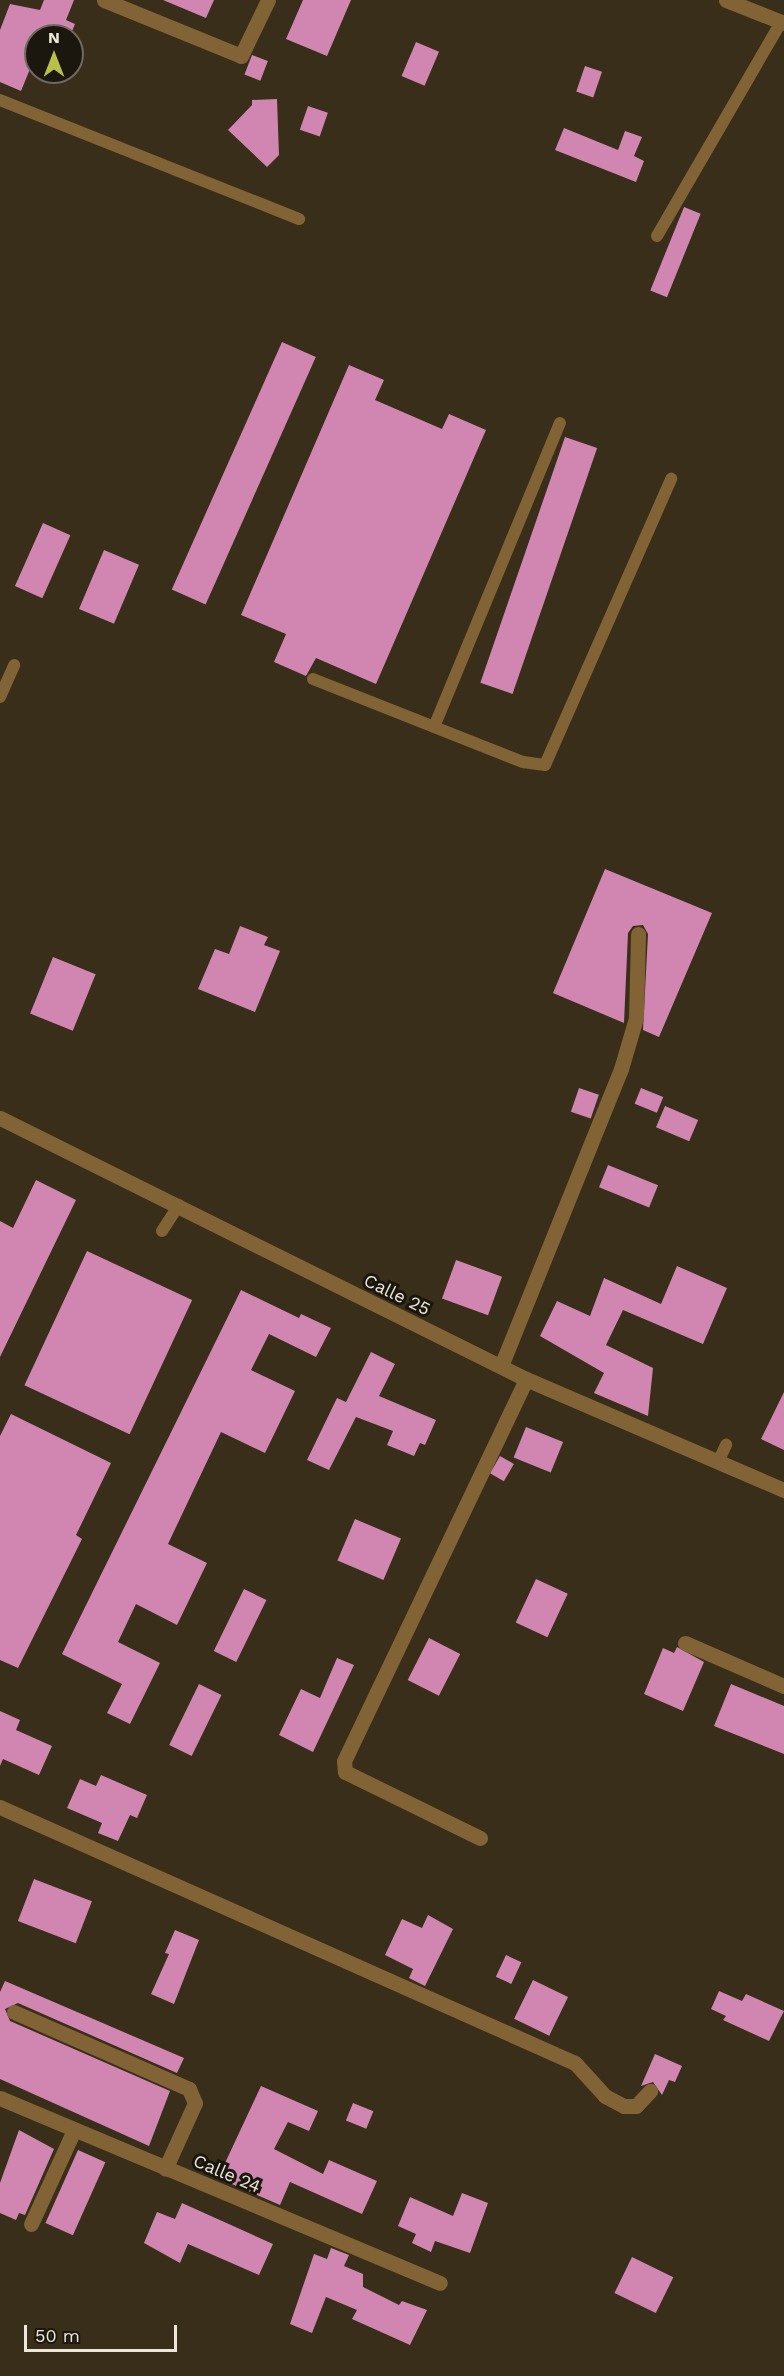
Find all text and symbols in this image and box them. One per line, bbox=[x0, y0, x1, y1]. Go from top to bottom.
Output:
north arrow bbox=[24, 24, 84, 84]
text: N bbox=[48, 28, 60, 47]
street label: Calle 25 bbox=[360, 1270, 434, 1320]
street label: Calle 24 bbox=[190, 2150, 264, 2198]
scale bar bbox=[27, 2313, 180, 2351]
text: 50 m bbox=[35, 2325, 80, 2346]

